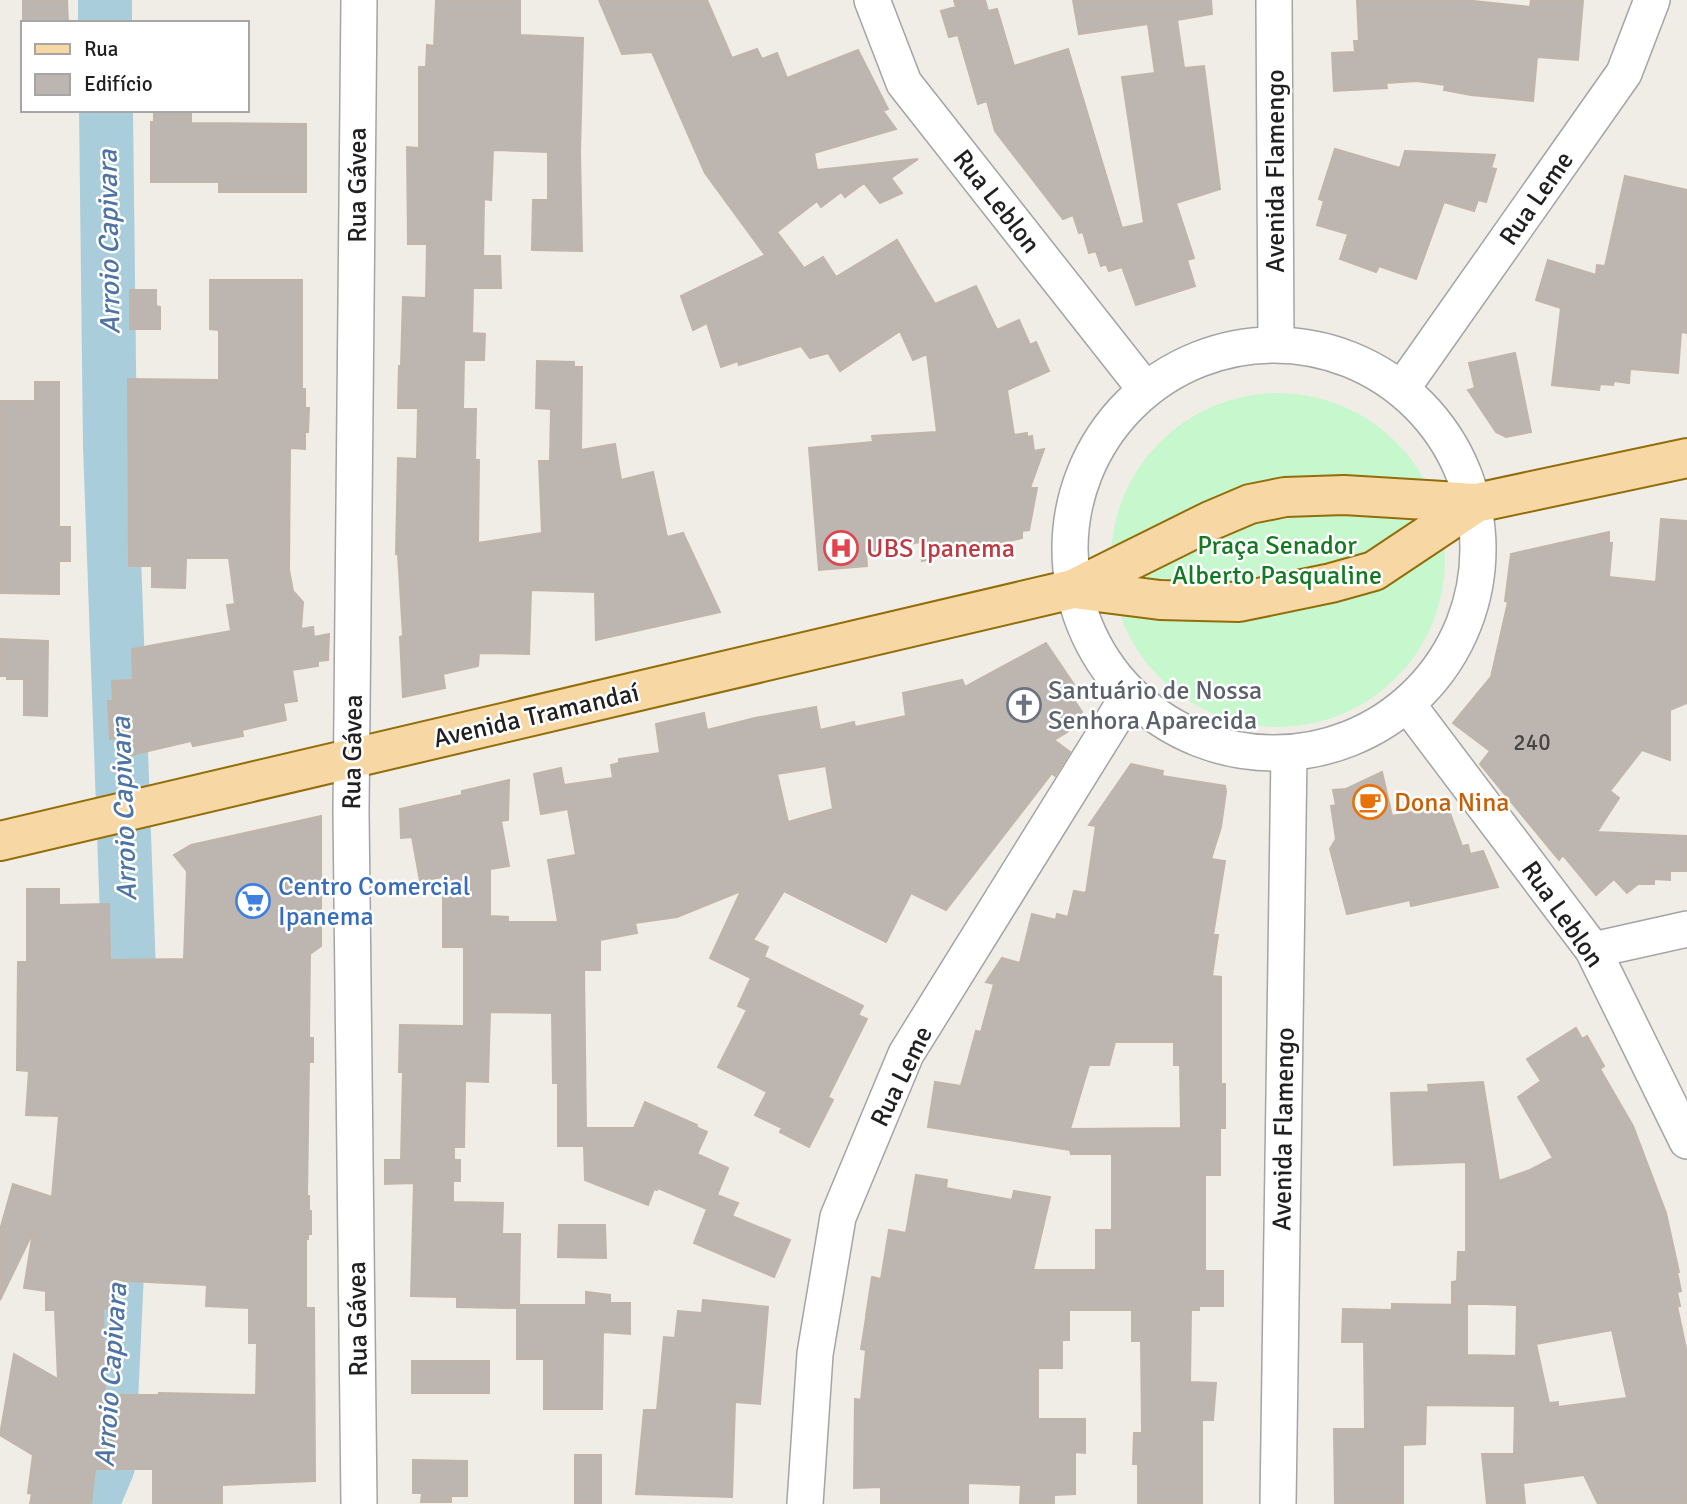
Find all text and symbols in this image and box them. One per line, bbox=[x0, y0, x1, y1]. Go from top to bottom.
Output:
legend bbox=[21, 21, 248, 112]
text: Rua bbox=[84, 36, 118, 62]
street label: Avenida Flamengo bbox=[1260, 69, 1292, 273]
text: Edifício bbox=[84, 71, 153, 97]
street label: Rua Gávea bbox=[342, 127, 374, 243]
street label: Rua Leblon bbox=[946, 143, 1047, 260]
street label: Rua Leme bbox=[1493, 145, 1581, 252]
water label: Arroio Capivara bbox=[90, 149, 128, 334]
hospital icon: UBS Ipanema bbox=[822, 529, 860, 567]
park label: Praça Senador Alberto Pasqualine bbox=[1172, 530, 1382, 592]
place label: UBS Ipanema bbox=[866, 533, 1015, 565]
place label: Santuário de Nossa Senhora Aparecida bbox=[1048, 675, 1262, 737]
street label: Avenida Tramandaí bbox=[430, 677, 642, 755]
church icon: Santuário de Nossa Senhora Aparecida bbox=[1005, 686, 1043, 724]
street label: Rua Gávea bbox=[336, 694, 370, 810]
water label: Arroio Capivara bbox=[104, 715, 144, 902]
house number: 240 bbox=[1513, 728, 1551, 757]
cafe icon: Dona Nina bbox=[1351, 783, 1389, 821]
place label: Dona Nina bbox=[1394, 787, 1510, 819]
street label: Rua Leblon bbox=[1514, 855, 1611, 974]
place label: Centro Comercial Ipanema bbox=[278, 871, 470, 933]
supermarket icon: Centro Comercial Ipanema bbox=[234, 882, 272, 920]
street label: Rua Leme bbox=[864, 1021, 940, 1132]
street label: Avenida Flamengo bbox=[1266, 1027, 1302, 1231]
street label: Rua Gávea bbox=[341, 1261, 375, 1377]
water label: Arroio Capivara bbox=[88, 1281, 134, 1468]

